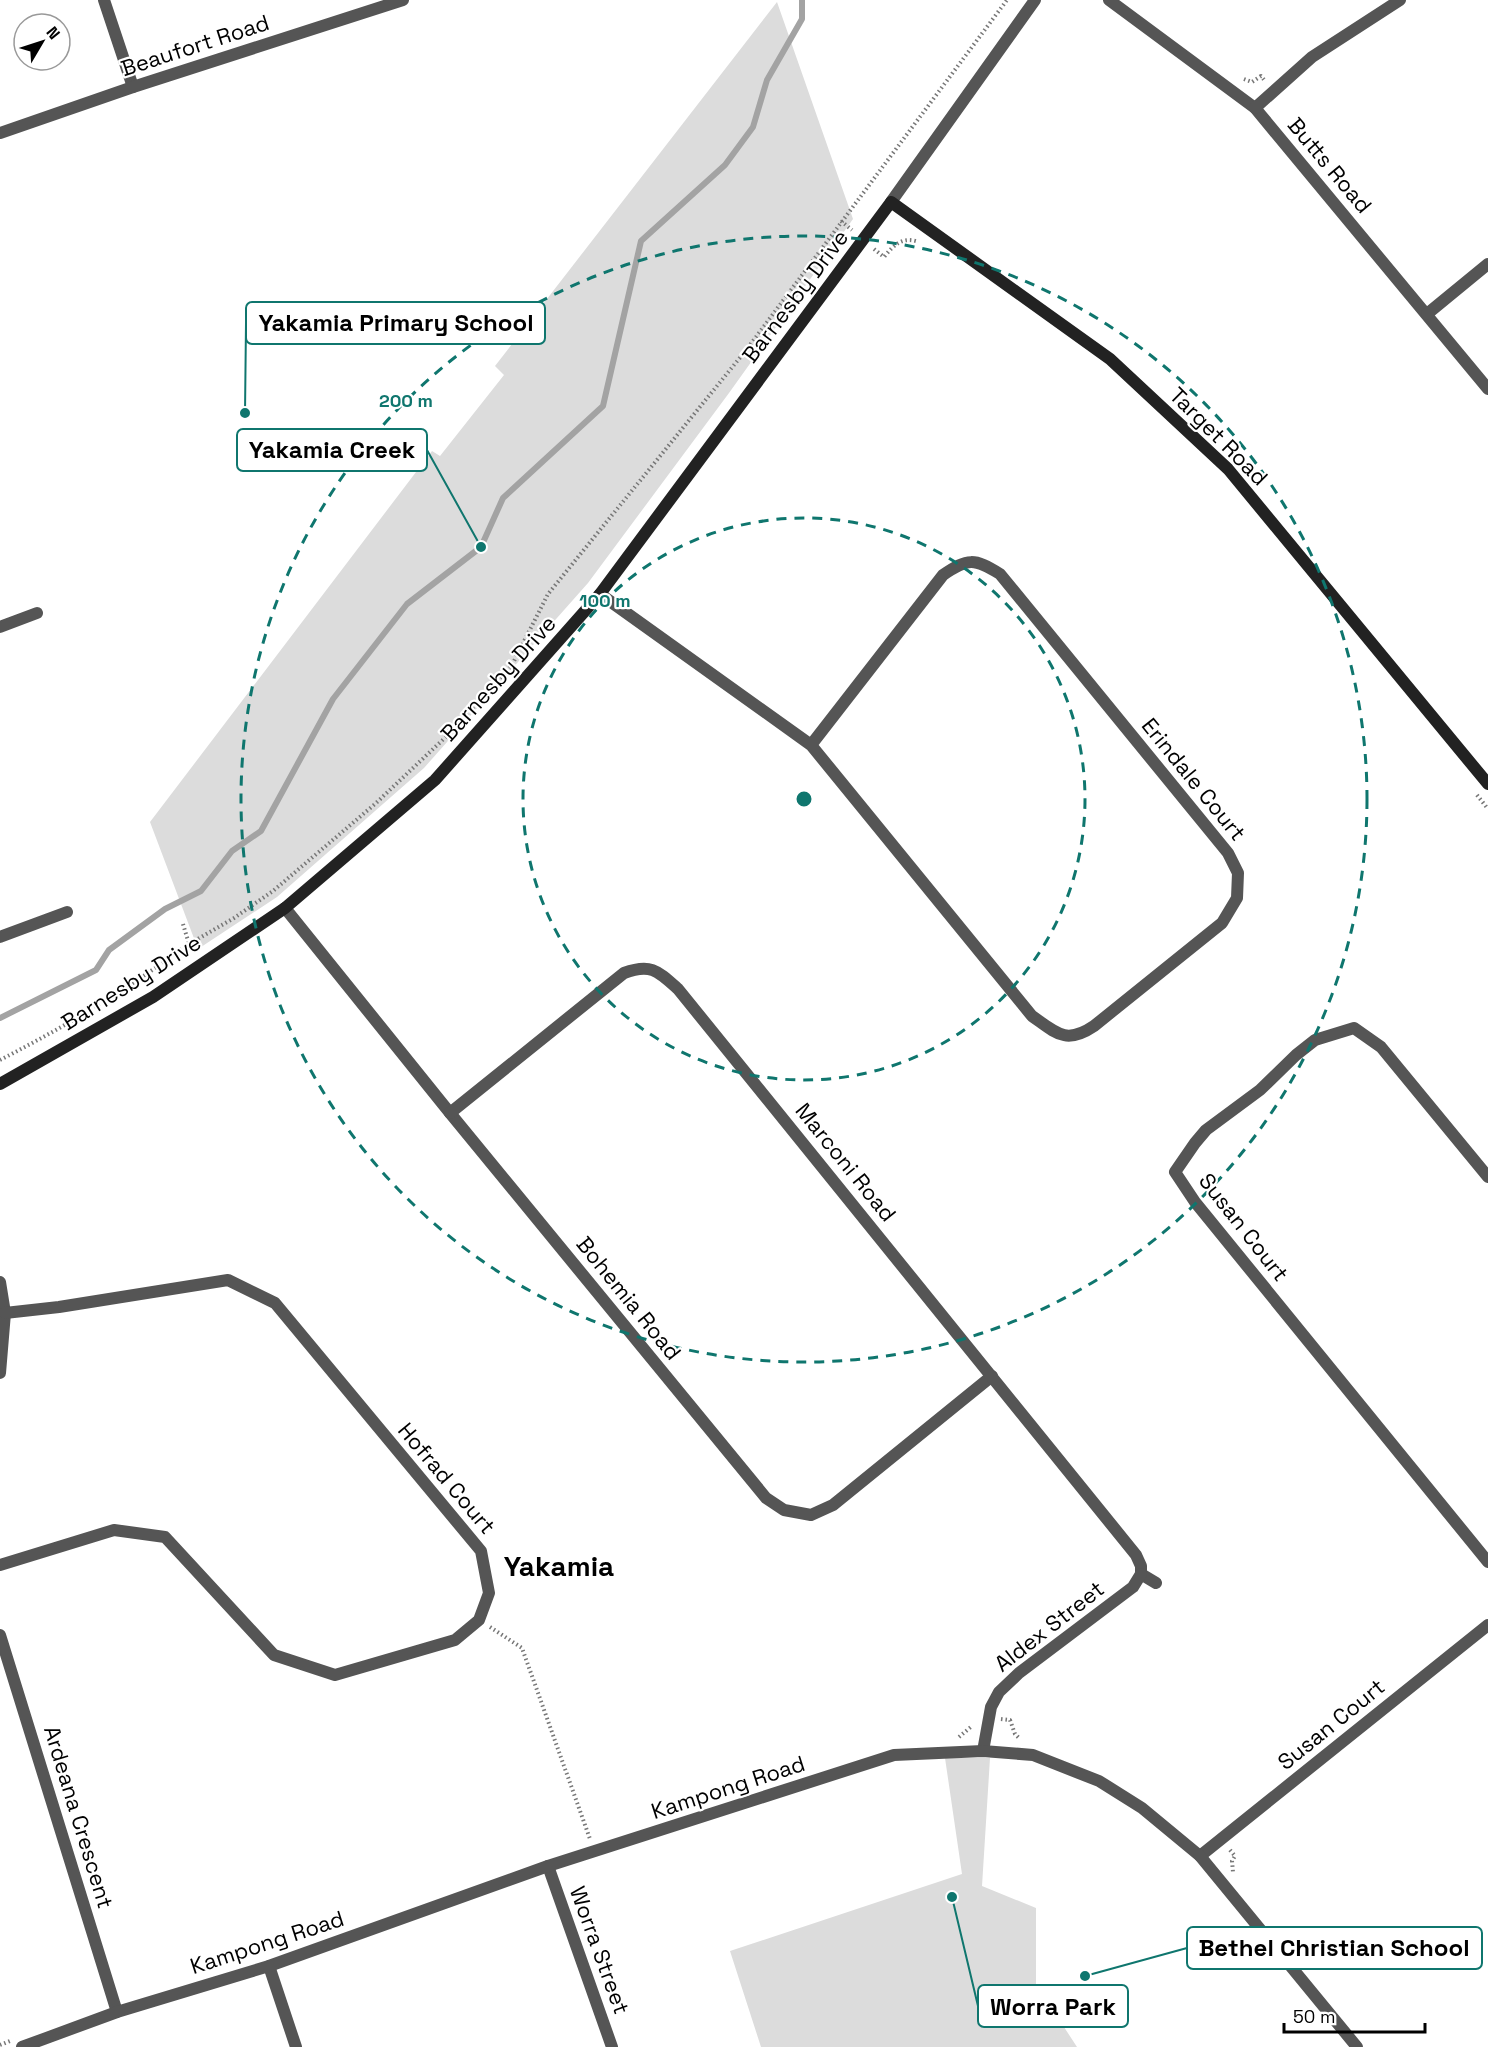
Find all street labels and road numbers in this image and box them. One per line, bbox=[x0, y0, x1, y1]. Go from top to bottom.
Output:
street label: Beaufort Road bbox=[117, 8, 273, 82]
street label: Butts Road bbox=[1282, 111, 1378, 219]
street label: Barnesby Drive bbox=[736, 224, 854, 368]
street label: Target Road bbox=[1164, 381, 1274, 491]
street label: Barnesby Drive bbox=[434, 609, 562, 747]
street label: Erindale Court bbox=[1136, 712, 1252, 846]
street label: Barnesby Drive bbox=[56, 928, 206, 1036]
street label: Marconi Road bbox=[790, 1097, 902, 1227]
street label: Susan Court bbox=[1193, 1167, 1295, 1287]
street label: Bohemia Road bbox=[571, 1230, 687, 1366]
street label: Hofrad Court bbox=[392, 1417, 502, 1539]
street label: Aldex Street bbox=[989, 1574, 1109, 1678]
street label: Susan Court bbox=[1272, 1672, 1390, 1776]
street label: Ardeana Crescent bbox=[38, 1722, 120, 1912]
street label: Kampong Road bbox=[648, 1749, 808, 1825]
street label: Worra Street bbox=[564, 1882, 636, 2018]
street label: Kampong Road bbox=[187, 1904, 347, 1980]

